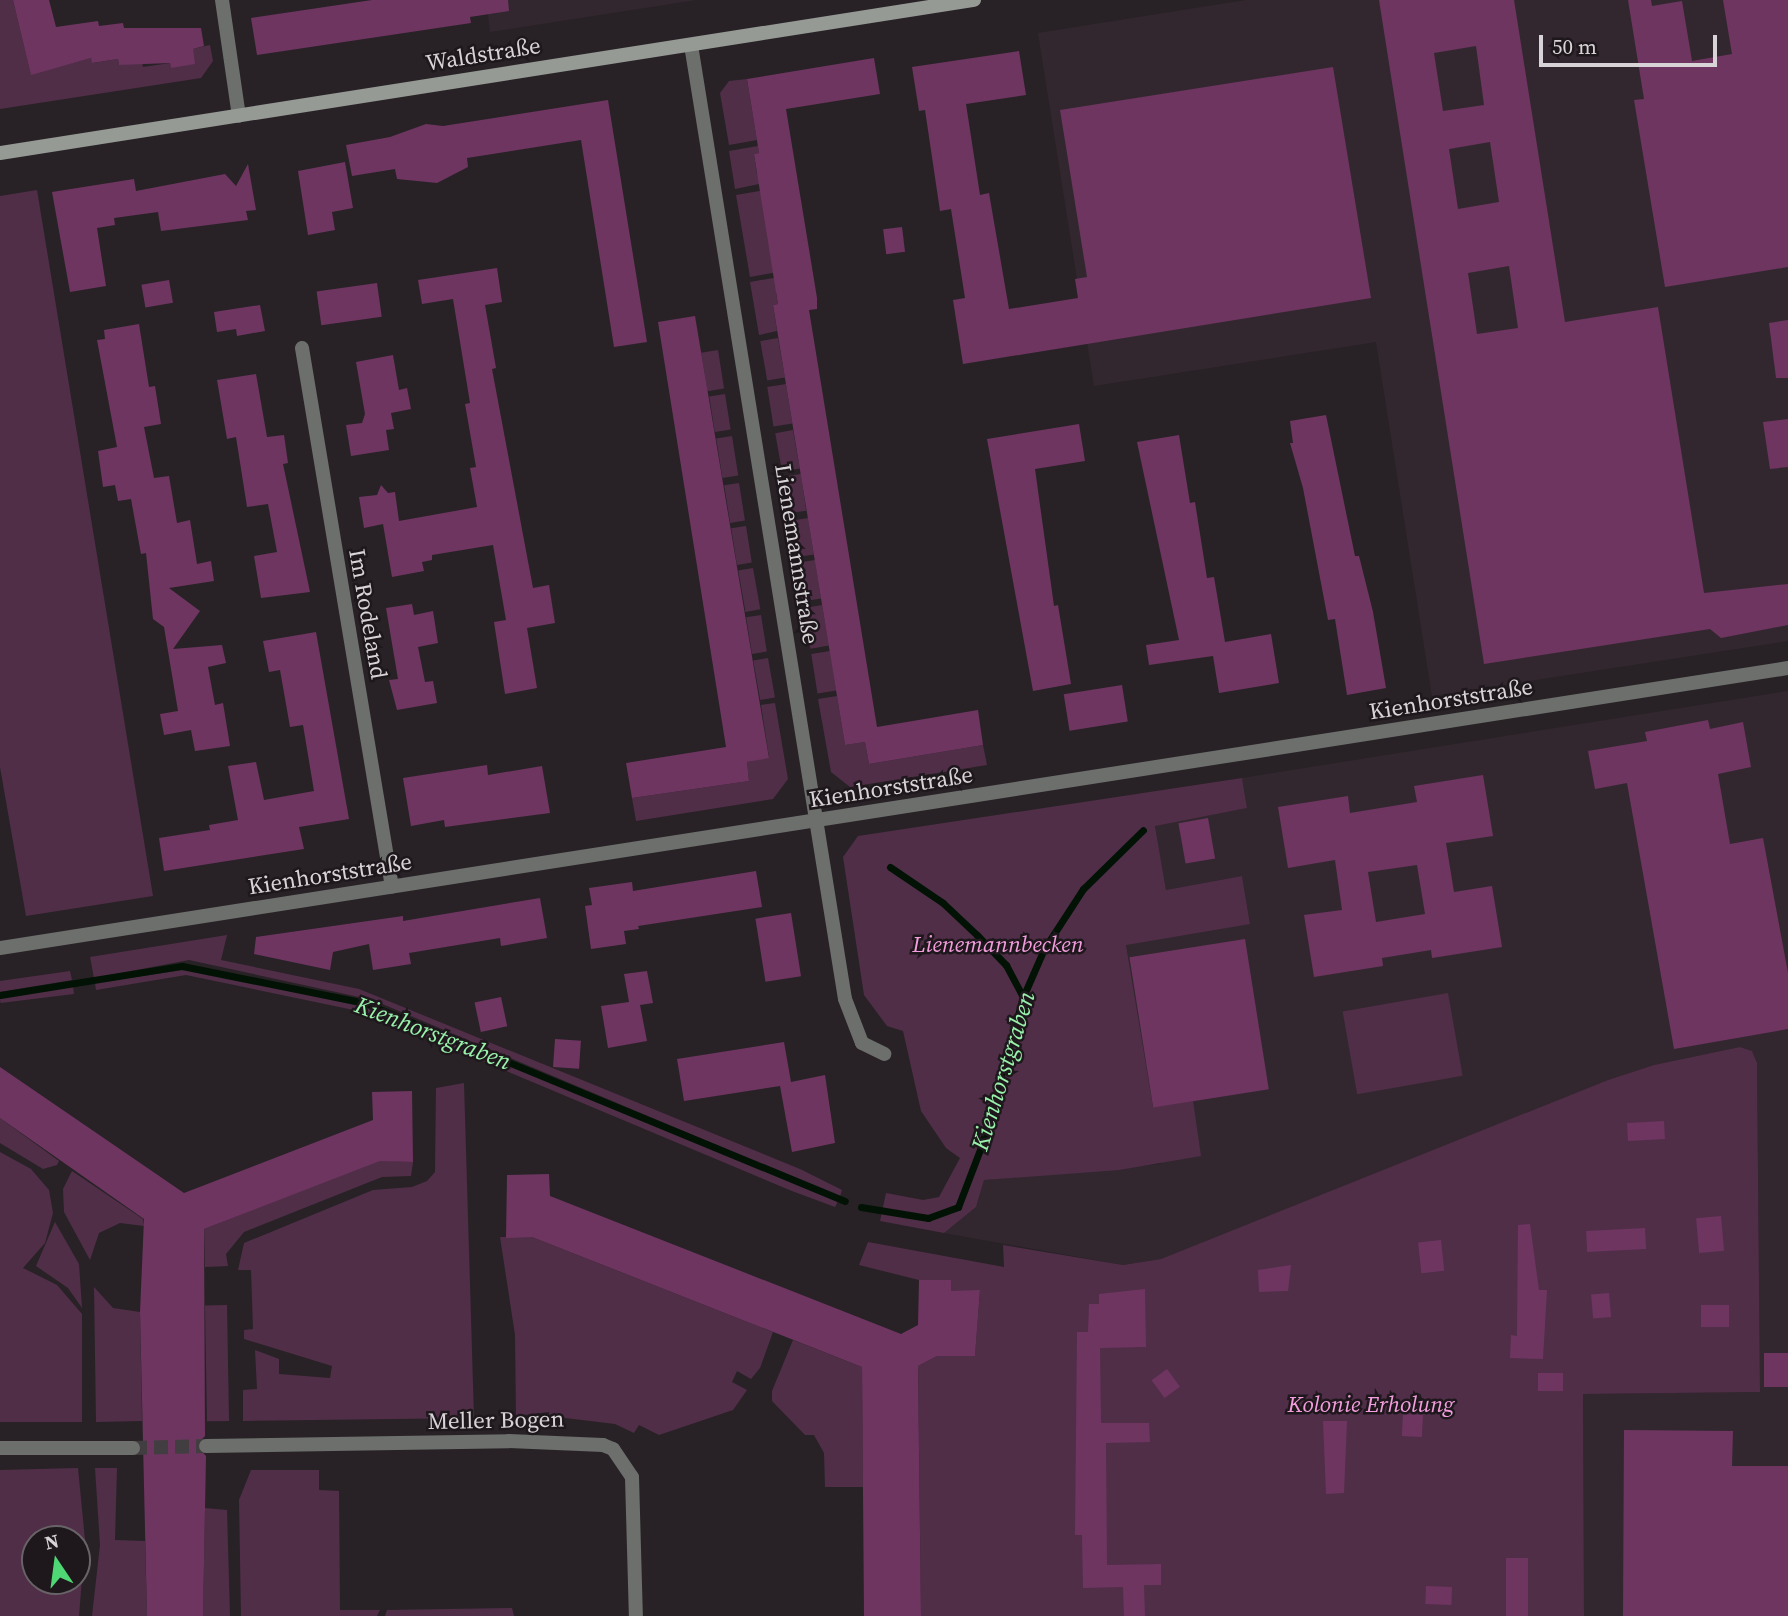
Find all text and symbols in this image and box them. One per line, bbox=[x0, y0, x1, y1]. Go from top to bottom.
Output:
scale bar bbox=[1543, 21, 1722, 65]
street label: Waldstraße bbox=[424, 31, 542, 77]
text: 50 m bbox=[1552, 32, 1597, 61]
street label: Lienemannstraße bbox=[769, 462, 825, 646]
street label: Im Rodeland bbox=[343, 547, 393, 681]
street label: Kienhorststraße bbox=[1367, 672, 1535, 726]
street label: Kienhorststraße bbox=[807, 760, 975, 814]
street label: Kienhorststraße bbox=[246, 847, 414, 901]
park label: Lienemannbecken bbox=[912, 930, 1084, 958]
water label: Kienhorstgraben bbox=[965, 988, 1041, 1154]
water label: Kienhorstgraben bbox=[351, 990, 515, 1076]
park label: Kolonie Erholung bbox=[1287, 1390, 1455, 1418]
street label: Meller Bogen bbox=[427, 1405, 565, 1435]
north arrow bbox=[21, 1525, 91, 1595]
text: N bbox=[42, 1527, 61, 1556]

